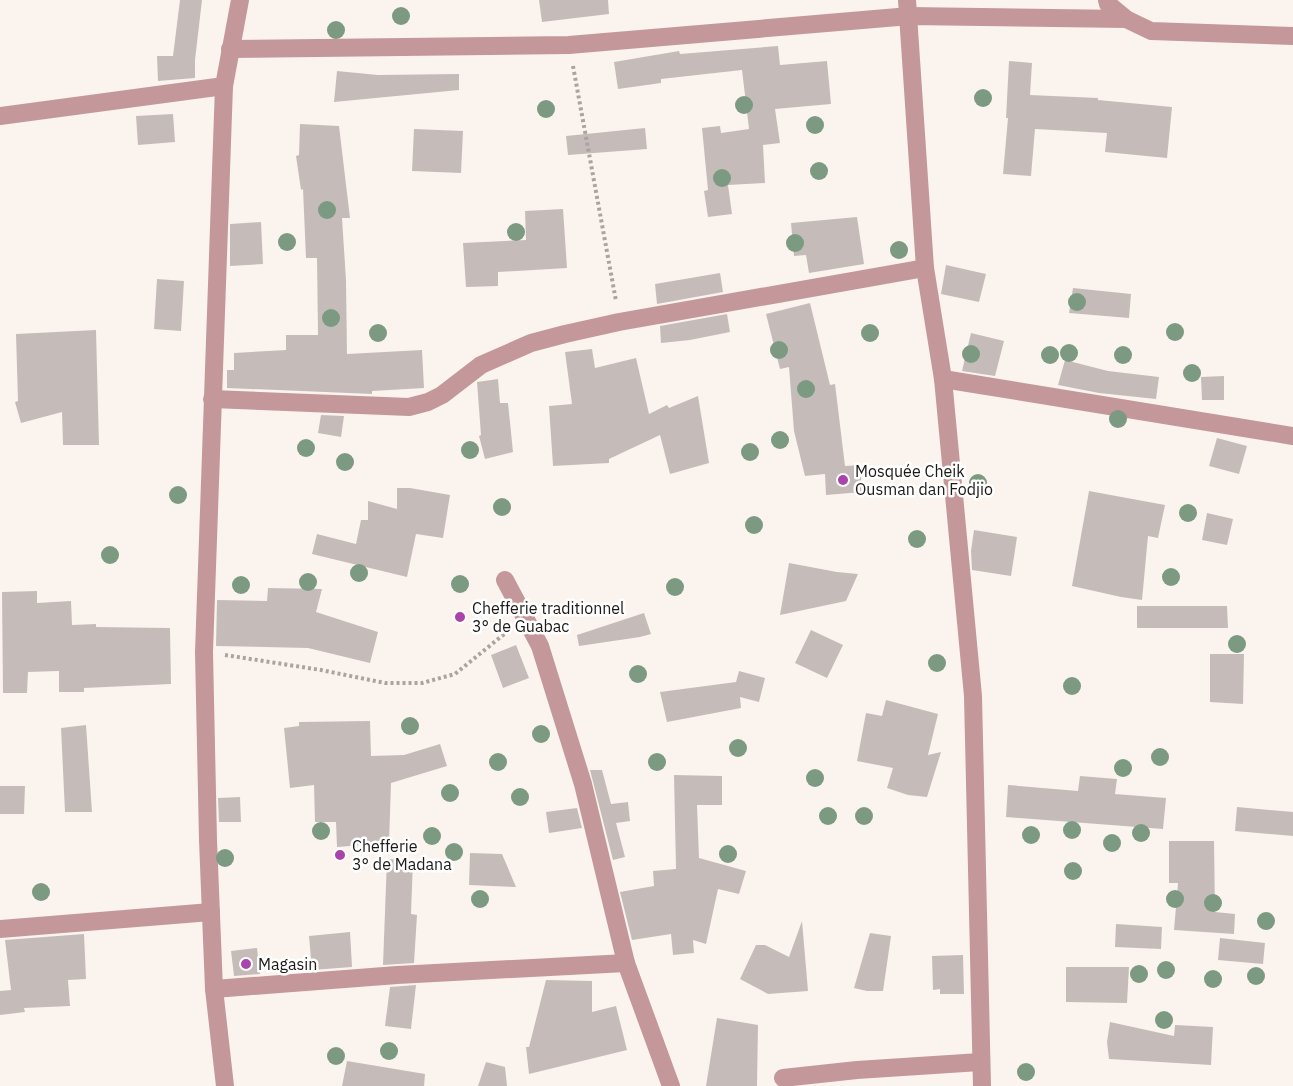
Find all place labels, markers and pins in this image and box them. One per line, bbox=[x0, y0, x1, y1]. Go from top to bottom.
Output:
place label: Mosquée Cheik Ousman dan Fodjio bbox=[855, 461, 993, 499]
marker: Mosquée Cheik Ousman dan Fodjio bbox=[836, 473, 850, 487]
place label: Chefferie traditionnel 3° de Guabac bbox=[472, 598, 624, 636]
marker: Chefferie traditionnel 3° de Guabac bbox=[453, 610, 467, 624]
place label: Chefferie 3° de Madana bbox=[352, 836, 452, 874]
marker: Chefferie 3° de Madana bbox=[333, 848, 347, 862]
place label: Magasin bbox=[258, 954, 317, 974]
marker: Magasin bbox=[239, 957, 253, 971]

